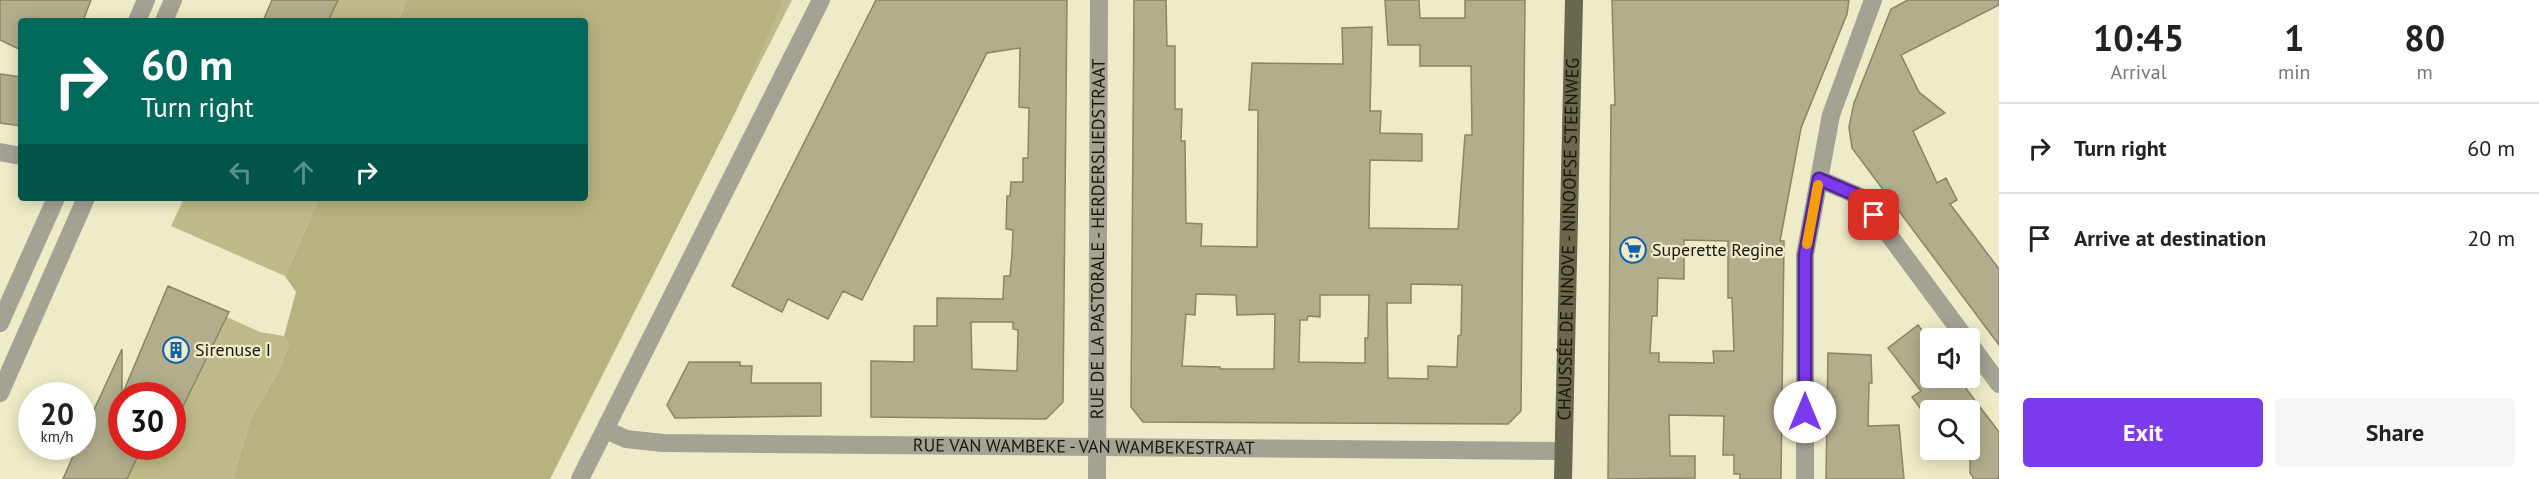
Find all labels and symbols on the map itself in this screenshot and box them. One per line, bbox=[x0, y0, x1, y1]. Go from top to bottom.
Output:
street label: CHAUSSÉE DE NINOVE - NINOOFSE STEENWEG bbox=[1552, 57, 1584, 421]
street label: RUE DE LA PASTORALE - HERDERSLIEDSTRAAT bbox=[1085, 59, 1110, 419]
pin bbox=[1848, 189, 1899, 240]
supermarket icon: Superette Regine bbox=[1618, 235, 1648, 265]
place label: Superette Regine bbox=[1652, 238, 1784, 261]
building icon: Sirenuse I bbox=[161, 335, 191, 365]
place label: Sirenuse I bbox=[195, 338, 271, 361]
position arrow bbox=[1773, 380, 1837, 444]
speed limit sign: 30 bbox=[108, 382, 186, 460]
street label: RUE VAN WAMBEKE - VAN WAMBEKESTRAAT bbox=[913, 433, 1255, 459]

